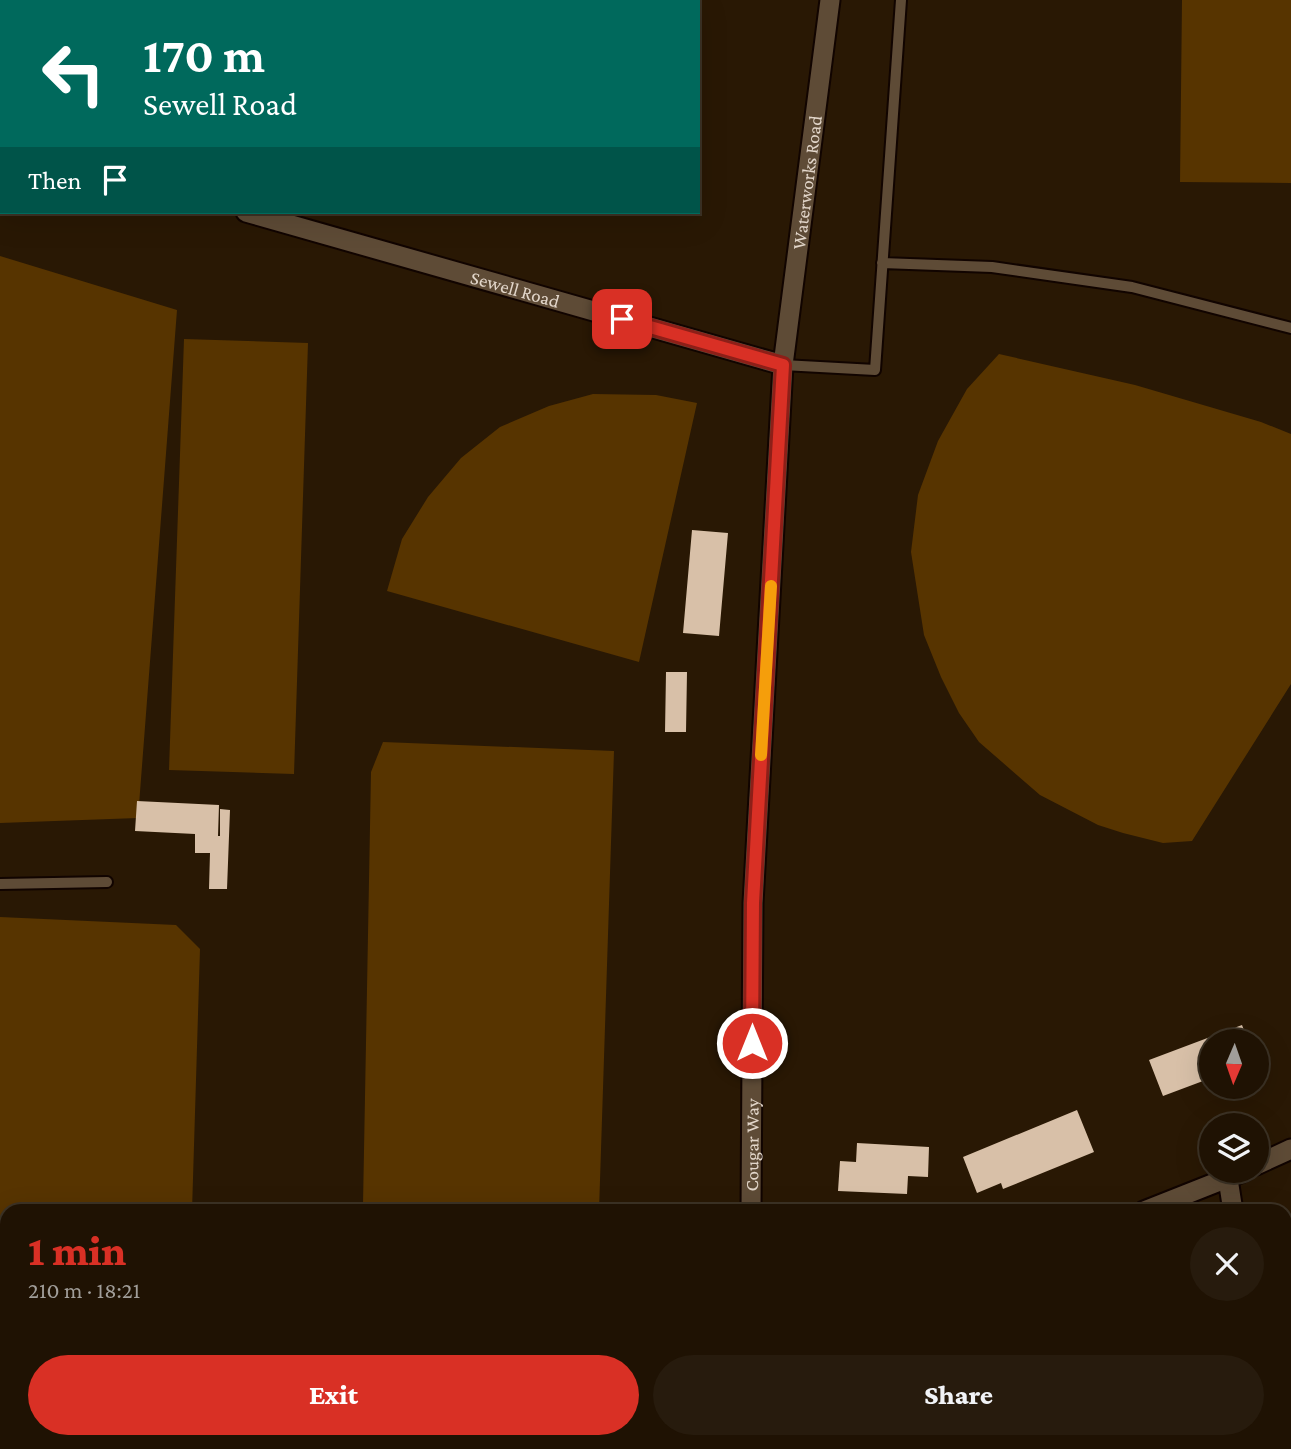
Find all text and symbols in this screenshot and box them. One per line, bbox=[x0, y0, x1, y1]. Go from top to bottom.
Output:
icon: left bbox=[28, 28, 119, 119]
text: 170 m bbox=[143, 28, 265, 83]
text: Sewell Road bbox=[143, 86, 297, 122]
street label: Waterworks Road bbox=[787, 114, 826, 251]
icon: arrive bbox=[96, 161, 134, 199]
text: Then bbox=[28, 166, 82, 195]
street label: Sewell Road bbox=[468, 266, 562, 311]
pin bbox=[592, 289, 652, 349]
icon: arrive bbox=[603, 300, 641, 338]
position arrow bbox=[715, 1006, 789, 1080]
north arrow bbox=[1199, 1029, 1269, 1099]
map controls bbox=[1199, 1029, 1269, 1183]
street label: Cougar Way bbox=[741, 1098, 762, 1192]
button: layers bbox=[1199, 1113, 1269, 1183]
text: 1 min bbox=[28, 1227, 126, 1274]
button: close bbox=[1190, 1227, 1264, 1301]
text: 210 m · 18:21 bbox=[28, 1277, 140, 1303]
button: Exit bbox=[28, 1355, 639, 1435]
button: Share bbox=[653, 1355, 1264, 1435]

